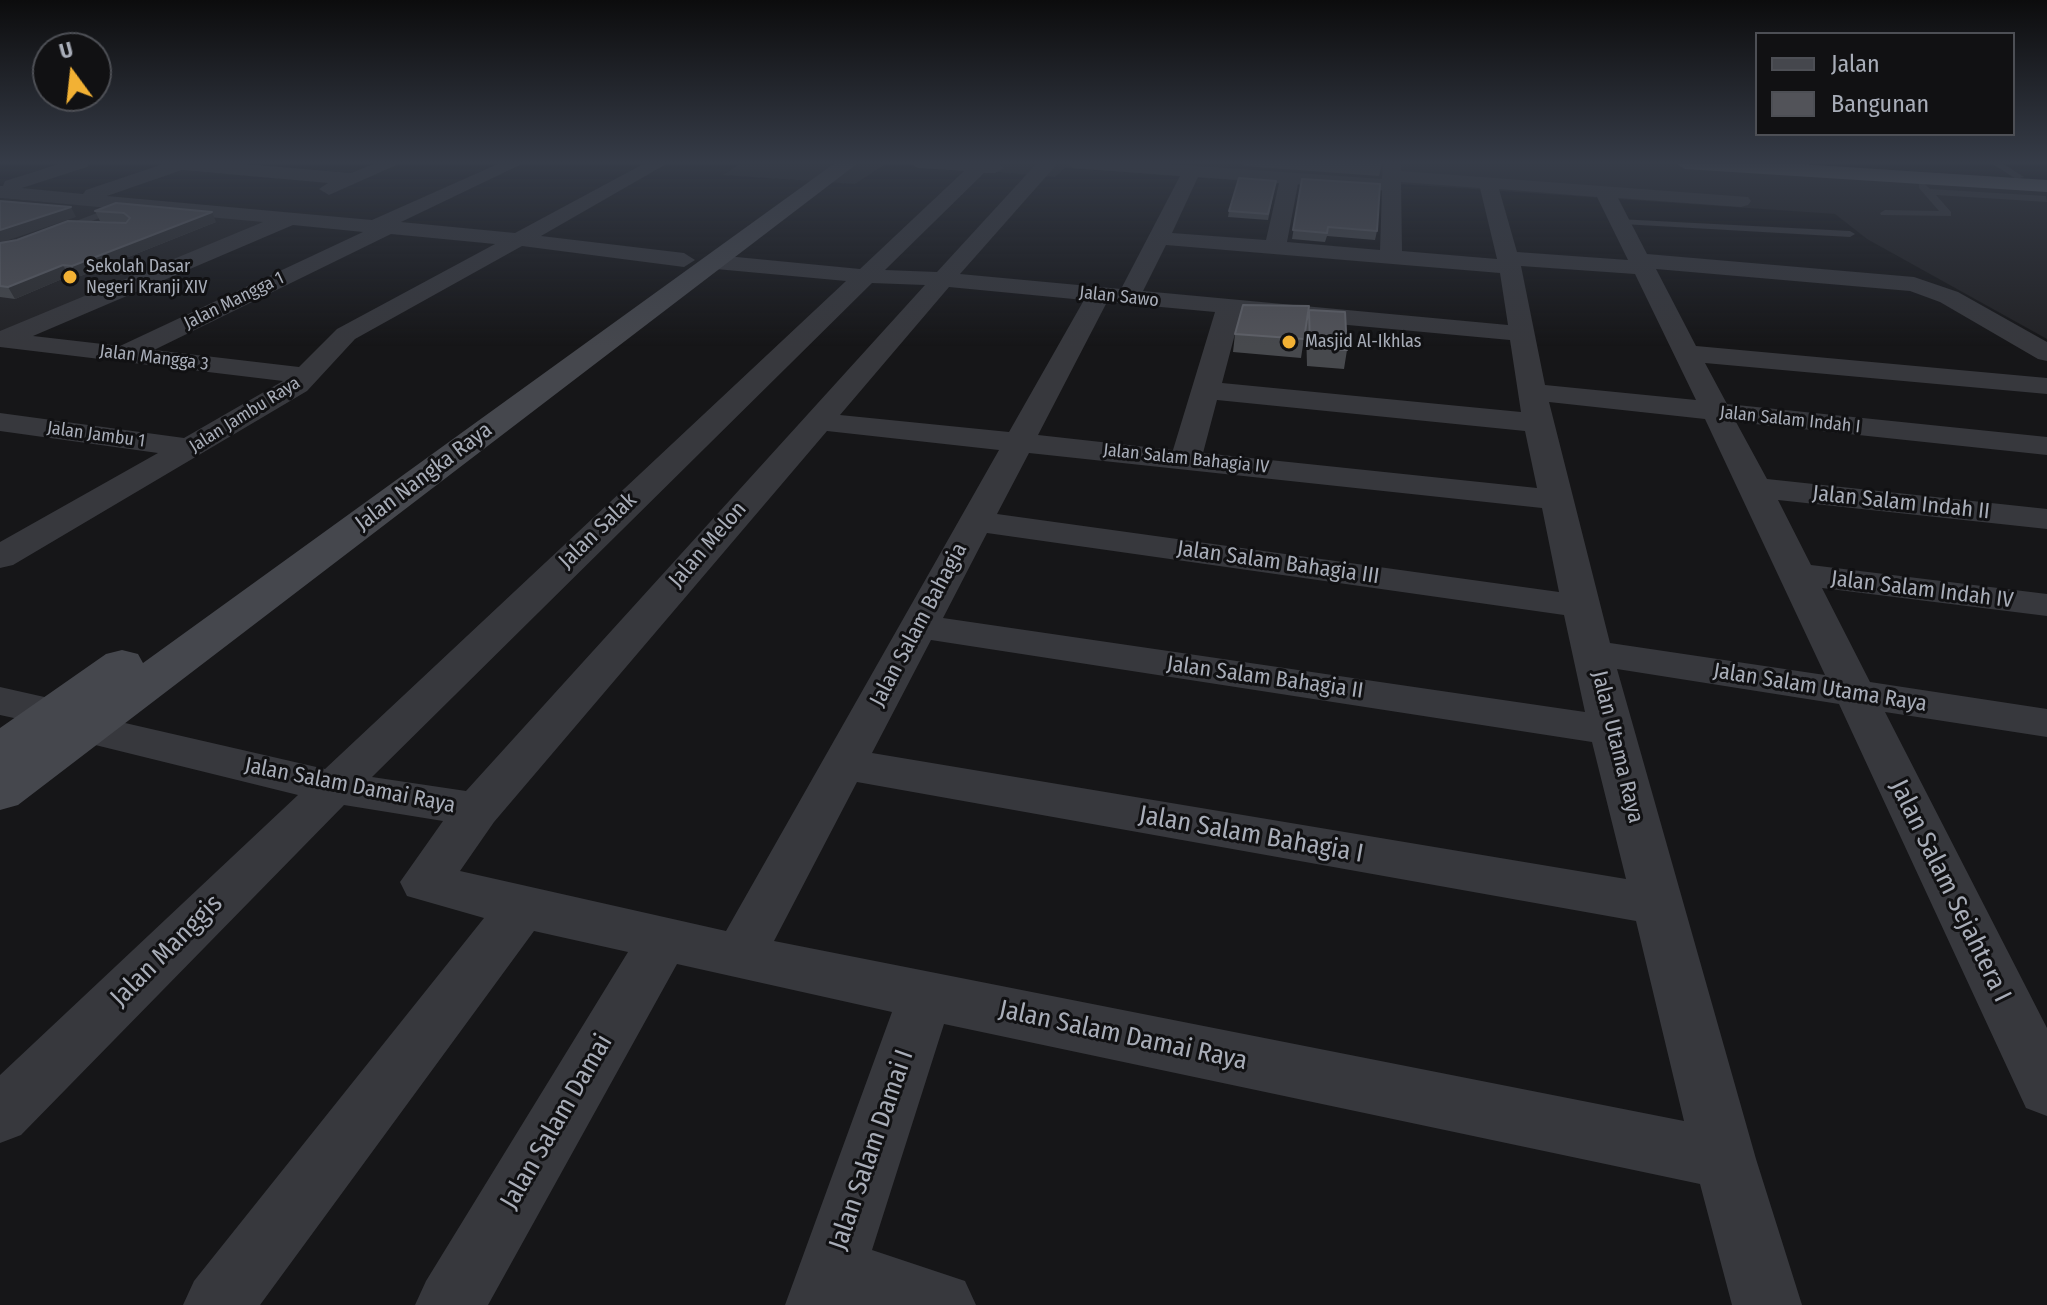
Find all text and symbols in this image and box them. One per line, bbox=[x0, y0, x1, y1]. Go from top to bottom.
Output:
north arrow bbox=[32, 32, 112, 112]
legend bbox=[1755, 32, 2015, 136]
text: U bbox=[56, 36, 76, 65]
text: Jalan bbox=[1831, 50, 1880, 78]
text: Bangunan bbox=[1831, 90, 1929, 118]
place label: Sekolah Dasar Negeri Kranji XIV bbox=[86, 256, 207, 298]
marker: Sekolah Dasar Negeri Kranji XIV bbox=[61, 268, 79, 286]
street label: Jalan Mangga 1 bbox=[181, 268, 287, 334]
street label: Jalan Sawo bbox=[1078, 282, 1160, 312]
place label: Masjid Al-Ikhlas bbox=[1305, 331, 1421, 353]
marker: Masjid Al-Ikhlas bbox=[1280, 333, 1298, 351]
street label: Jalan Mangga 3 bbox=[98, 341, 210, 375]
street label: Jalan Jambu Raya bbox=[186, 372, 304, 458]
street label: Jalan Salam Indah I bbox=[1719, 402, 1861, 438]
street label: Jalan Jambu 1 bbox=[46, 417, 146, 453]
street label: Jalan Nangka Raya bbox=[350, 417, 498, 537]
street label: Jalan Salam Bahagia IV bbox=[1102, 440, 1270, 478]
street label: Jalan Salam Indah II bbox=[1811, 481, 1991, 525]
street label: Jalan Salak bbox=[554, 487, 642, 575]
street label: Jalan Melon bbox=[664, 497, 752, 593]
street label: Jalan Salam Bahagia III bbox=[1175, 536, 1381, 590]
street label: Jalan Salam Bahagia bbox=[865, 539, 973, 711]
street label: Jalan Salam Indah IV bbox=[1829, 566, 2015, 614]
street label: Jalan Salam Bahagia II bbox=[1165, 651, 1365, 705]
street label: Jalan Salam Utama Raya bbox=[1711, 658, 1929, 718]
street label: Jalan Utama Raya bbox=[1585, 668, 1649, 826]
street label: Jalan Salam Damai Raya bbox=[242, 753, 458, 819]
street label: Jalan Salam Sejahtera I bbox=[1883, 775, 2017, 1007]
street label: Jalan Salam Bahagia I bbox=[1136, 800, 1366, 870]
street label: Jalan Manggis bbox=[104, 888, 230, 1014]
street label: Jalan Salam Damai Raya bbox=[996, 994, 1250, 1078]
street label: Jalan Salam Damai bbox=[494, 1029, 620, 1215]
street label: Jalan Salam Damai I bbox=[823, 1046, 921, 1254]

